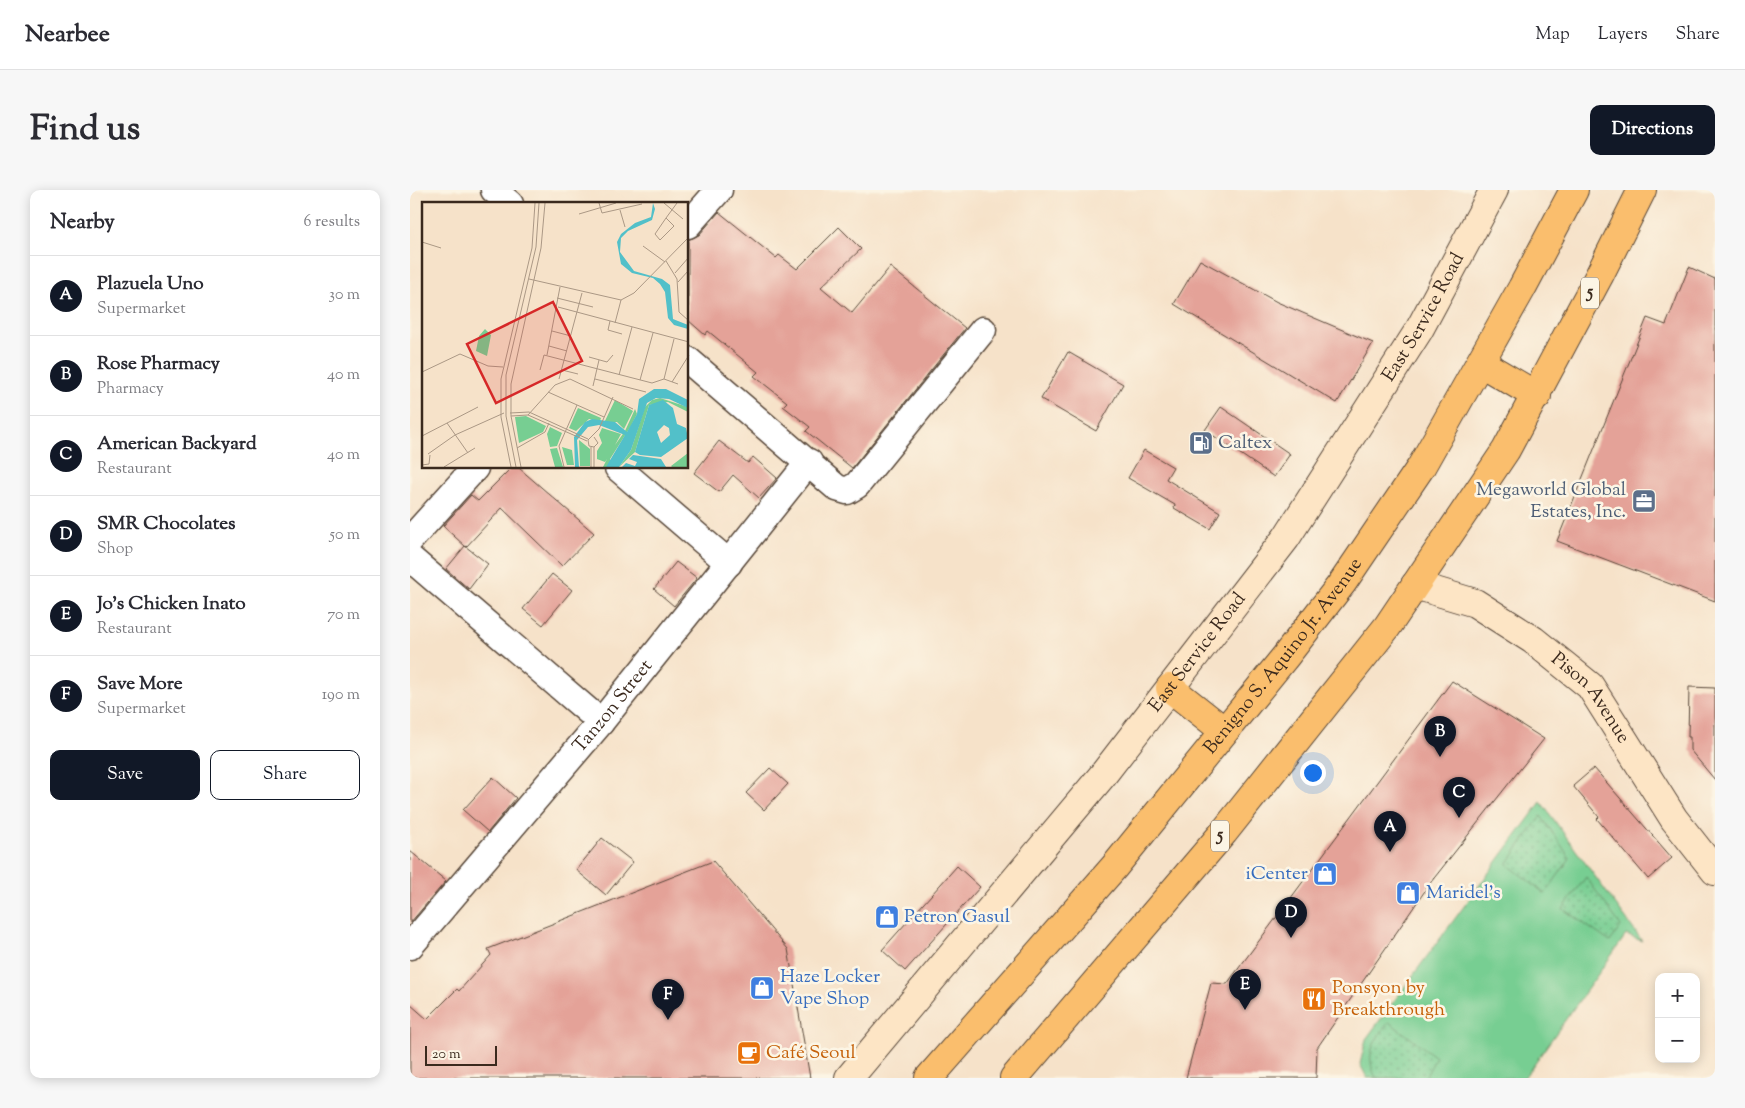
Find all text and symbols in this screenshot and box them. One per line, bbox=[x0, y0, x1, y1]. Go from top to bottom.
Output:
text: Nearbee bbox=[25, 18, 110, 52]
text: Map bbox=[1535, 22, 1570, 48]
text: Layers bbox=[1598, 22, 1648, 48]
text: Share bbox=[1676, 22, 1720, 48]
text: Find us bbox=[30, 105, 140, 156]
button: Directions bbox=[1590, 105, 1715, 155]
inset map bbox=[422, 202, 689, 469]
text: Nearby bbox=[50, 208, 115, 238]
text: 6 results bbox=[304, 211, 360, 234]
street label: East Service Road bbox=[1376, 248, 1472, 387]
text: Plazuela Uno bbox=[97, 271, 204, 298]
road number: 5 bbox=[1581, 278, 1599, 309]
text: A bbox=[60, 284, 73, 307]
text: 30 m bbox=[329, 284, 360, 307]
text: Supermarket bbox=[97, 298, 186, 321]
text: Rose Pharmacy bbox=[97, 351, 220, 378]
text: B bbox=[61, 364, 71, 387]
text: 40 m bbox=[327, 364, 360, 387]
text: Pharmacy bbox=[97, 378, 164, 401]
fuel station icon: Caltex bbox=[1188, 430, 1214, 456]
place label: Caltex bbox=[1218, 430, 1273, 457]
text: American Backyard bbox=[97, 431, 257, 458]
text: C bbox=[60, 444, 72, 467]
text: 40 m bbox=[327, 444, 360, 467]
text: Restaurant bbox=[97, 458, 172, 481]
place label: Megaworld Global Estates, Inc. bbox=[1476, 477, 1626, 526]
office icon: Megaworld Global Estates, Inc. bbox=[1631, 488, 1657, 514]
text: SMR Chocolates bbox=[97, 511, 235, 538]
text: D bbox=[60, 524, 72, 547]
text: 50 m bbox=[329, 524, 360, 547]
text: Shop bbox=[97, 538, 133, 561]
street label: Benigno S. Aquino Jr. Avenue bbox=[1197, 552, 1369, 760]
street label: East Service Road bbox=[1142, 587, 1253, 718]
text: Jo's Chicken Inato bbox=[97, 591, 246, 618]
text: E bbox=[61, 604, 71, 627]
text: 70 m bbox=[327, 604, 360, 627]
text: Restaurant bbox=[97, 618, 172, 641]
street label: Pison Avenue bbox=[1545, 646, 1637, 749]
street label: Tanzon Street bbox=[567, 653, 660, 759]
text: Save More bbox=[97, 671, 183, 698]
text: F bbox=[62, 684, 70, 707]
text: 190 m bbox=[322, 684, 360, 707]
text: Supermarket bbox=[97, 698, 186, 721]
pin: B bbox=[1424, 716, 1456, 757]
button: Save bbox=[50, 750, 200, 800]
button: Share bbox=[210, 750, 360, 800]
your location bbox=[1300, 760, 1326, 786]
pin: C bbox=[1443, 777, 1475, 818]
pin: A bbox=[1374, 811, 1406, 852]
road number: 5 bbox=[1211, 820, 1229, 851]
place label: iCenter bbox=[1246, 861, 1308, 888]
shop icon: iCenter bbox=[1312, 861, 1338, 887]
shop icon: Maridel's bbox=[1395, 880, 1421, 906]
place label: Maridel's bbox=[1426, 880, 1501, 907]
pin: D bbox=[1275, 897, 1307, 938]
shop icon: Petron Gasul bbox=[874, 904, 900, 930]
place label: Petron Gasul bbox=[904, 904, 1010, 931]
place label: Haze Locker Vape Shop bbox=[780, 964, 880, 1013]
pin: E bbox=[1229, 969, 1261, 1010]
map controls bbox=[1655, 973, 1700, 1063]
button: + bbox=[1655, 973, 1700, 1018]
shop icon: Haze Locker Vape Shop bbox=[749, 975, 775, 1001]
place label: Ponsyon by Breakthrough bbox=[1332, 975, 1445, 1024]
pin: F bbox=[652, 979, 684, 1020]
restaurant icon: Ponsyon by Breakthrough bbox=[1301, 986, 1327, 1012]
button: − bbox=[1655, 1018, 1700, 1063]
cafe icon: Café Seoul bbox=[736, 1040, 762, 1066]
place label: Café Seoul bbox=[766, 1040, 856, 1067]
scale bar bbox=[425, 1043, 498, 1066]
text: 20 m bbox=[432, 1045, 461, 1065]

